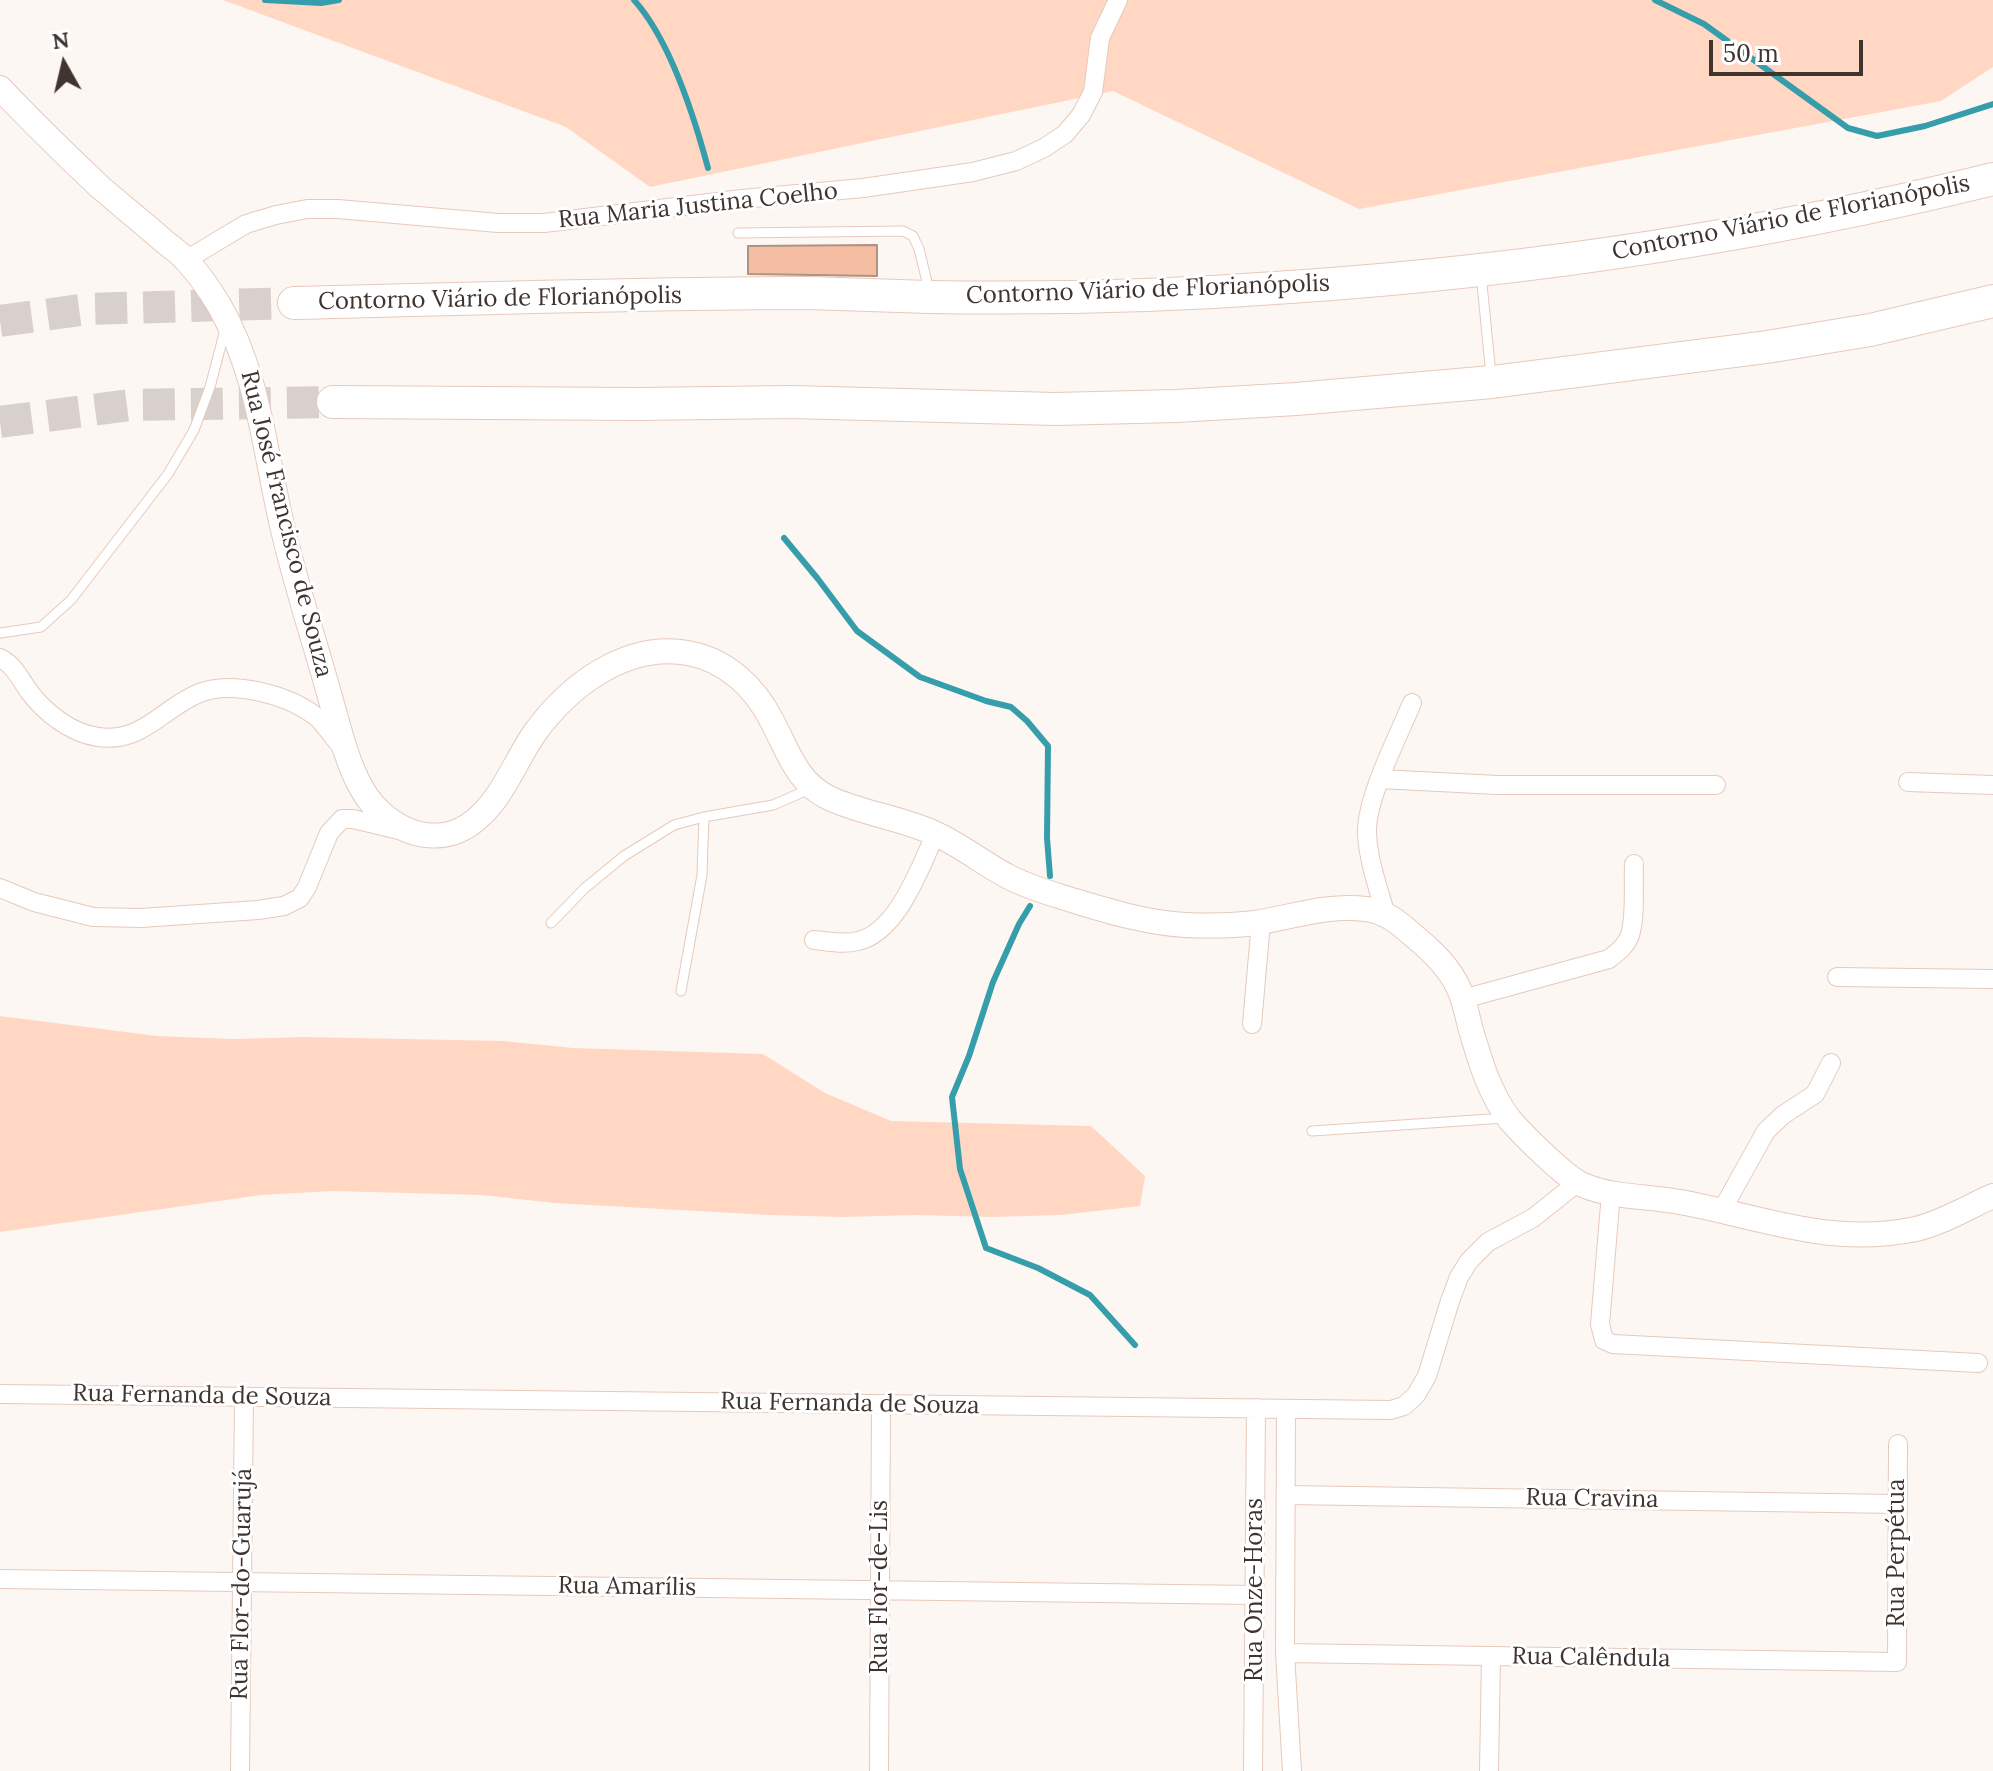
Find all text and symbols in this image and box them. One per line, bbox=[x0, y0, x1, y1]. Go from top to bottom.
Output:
north arrow bbox=[24, 24, 104, 104]
scale bar bbox=[1713, 24, 1867, 74]
text: N bbox=[50, 25, 71, 55]
text: 50 m bbox=[1723, 38, 1779, 69]
street label: Contorno Viário de Florianópolis bbox=[1610, 169, 1972, 267]
street label: Rua Maria Justina Coelho bbox=[557, 177, 839, 235]
street label: Contorno Viário de Florianópolis bbox=[966, 269, 1330, 311]
street label: Contorno Viário de Florianópolis bbox=[318, 281, 682, 317]
street label: Rua José Francisco de Souza bbox=[234, 367, 338, 681]
street label: Rua Fernanda de Souza bbox=[72, 1379, 332, 1413]
street label: Rua Fernanda de Souza bbox=[720, 1387, 980, 1421]
street label: Rua Flor-do-Guarujá bbox=[226, 1468, 258, 1700]
street label: Rua Perpétua bbox=[1883, 1479, 1911, 1627]
street label: Rua Cravina bbox=[1525, 1483, 1659, 1515]
street label: Rua Onze-Horas bbox=[1241, 1498, 1269, 1682]
street label: Rua Flor-de-Lis bbox=[866, 1500, 894, 1674]
street label: Rua Amarílis bbox=[558, 1571, 696, 1603]
street label: Rua Calêndula bbox=[1511, 1642, 1671, 1674]

